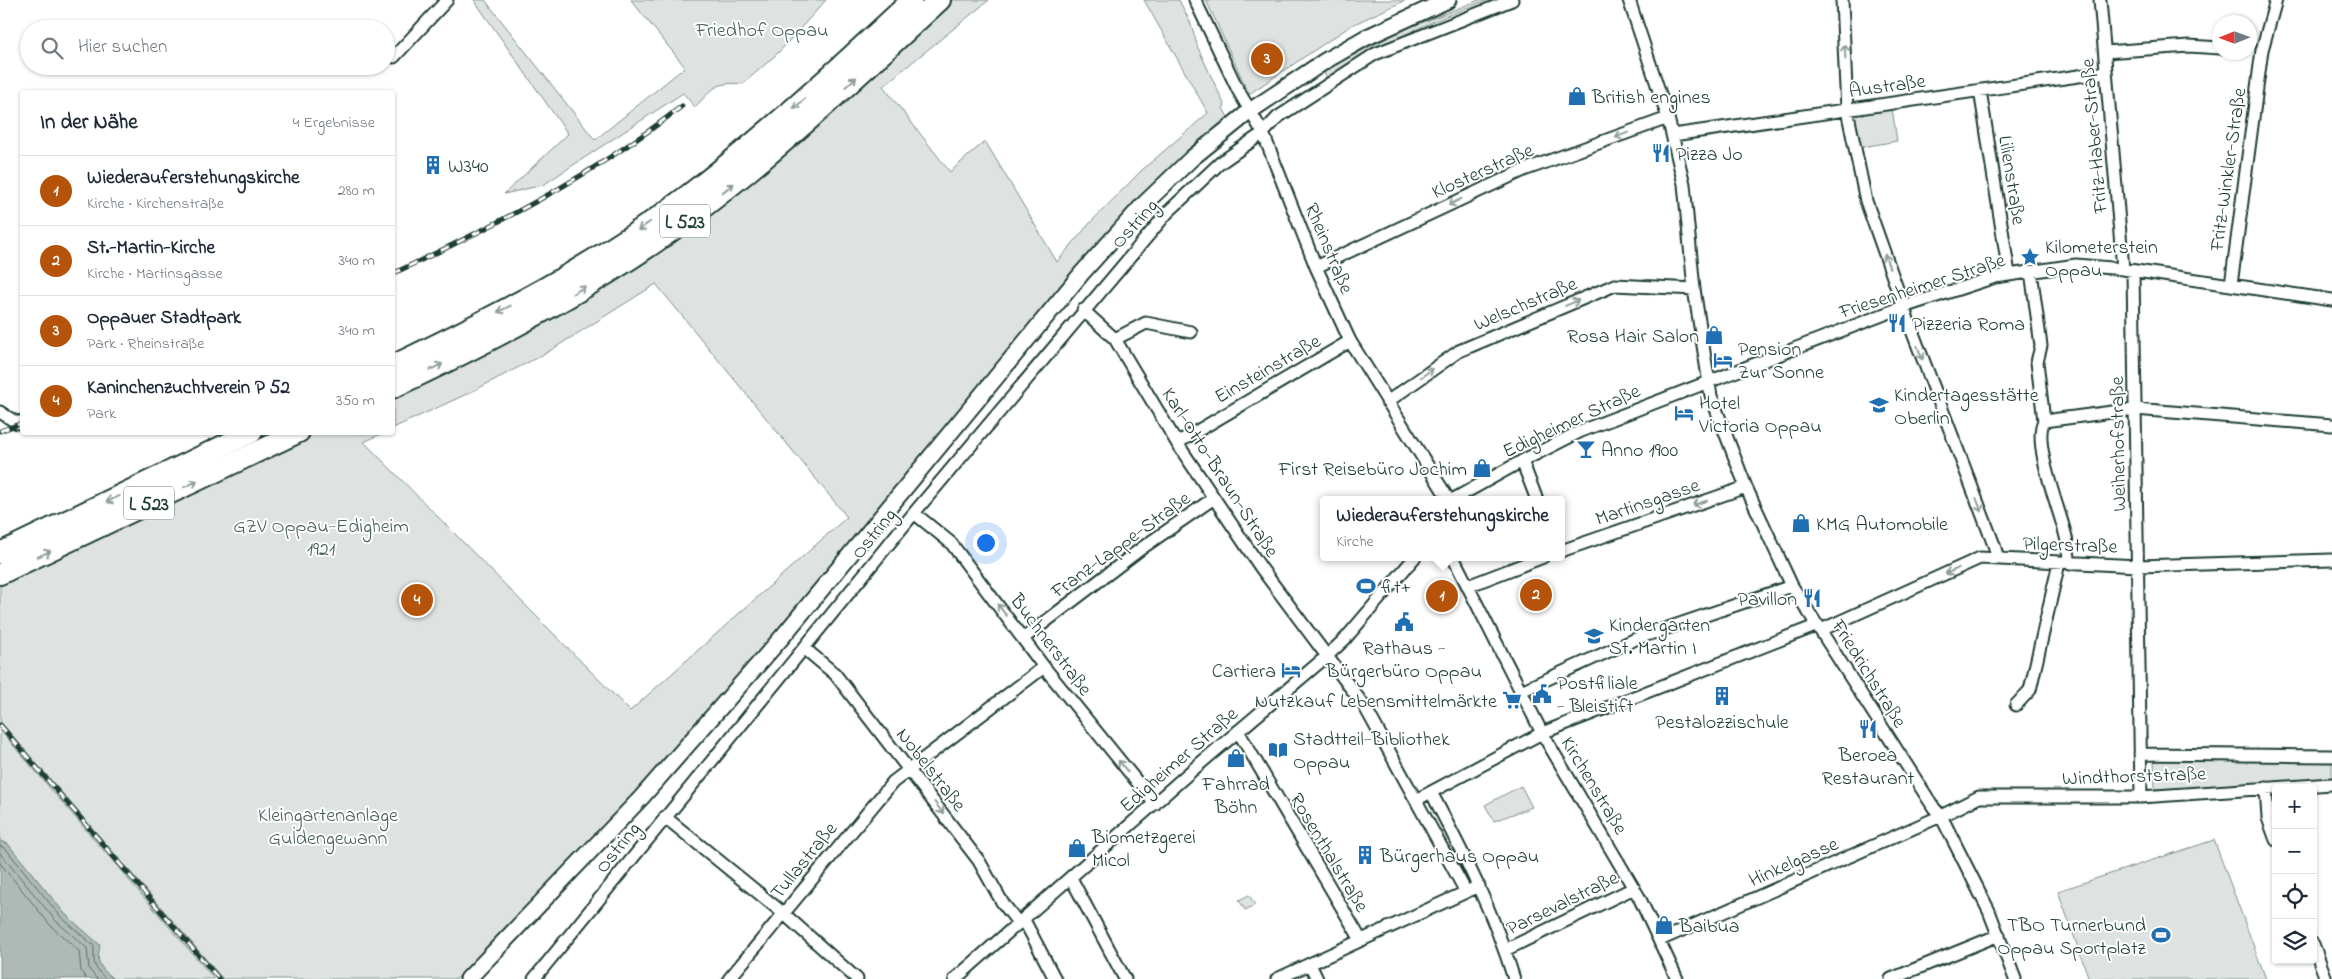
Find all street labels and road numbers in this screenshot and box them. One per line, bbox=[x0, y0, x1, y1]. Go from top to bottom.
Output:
street label: Fritz-Haber-Straße bbox=[2074, 57, 2117, 215]
street label: Austraße bbox=[1847, 68, 1928, 107]
street label: Fritz-Winkler-Straße bbox=[2204, 86, 2255, 254]
street label: Lilienstraße bbox=[1989, 134, 2032, 227]
street label: Klosterstraße bbox=[1427, 137, 1539, 208]
street label: Ostring bbox=[1105, 193, 1167, 257]
street label: Rheinstraße bbox=[1296, 199, 1360, 299]
road number: L 523 bbox=[660, 205, 710, 238]
street label: Friesenheimer Straße bbox=[1835, 247, 2009, 328]
street label: Welschstraße bbox=[1470, 271, 1582, 340]
street label: Einsteinstraße bbox=[1210, 328, 1327, 412]
street label: Weiherhofstraße bbox=[2104, 376, 2135, 512]
street label: Edigheimer Straße bbox=[1498, 378, 1646, 468]
street label: Karl-Otto-Braun-Straße bbox=[1153, 383, 1285, 564]
street label: Martinsgasse bbox=[1592, 472, 1704, 536]
street label: Franz-Lappe-Straße bbox=[1045, 485, 1197, 607]
road number: L 523 bbox=[124, 486, 174, 520]
street label: Ostring bbox=[845, 503, 905, 567]
street label: Pilgerstraße bbox=[2022, 530, 2118, 564]
street label: Buchnerstraße bbox=[1001, 587, 1098, 703]
street label: Friedrichstraße bbox=[1822, 614, 1913, 734]
street label: Edigheimer Straße bbox=[1114, 701, 1246, 821]
street label: Nobelstraße bbox=[888, 722, 972, 819]
street label: Kirchenstraße bbox=[1552, 732, 1634, 841]
street label: Windthorststraße bbox=[2062, 760, 2207, 795]
street label: Rosenthalstraße bbox=[1281, 788, 1375, 918]
street label: Tullastraße bbox=[765, 816, 845, 907]
street label: Ostring bbox=[589, 817, 649, 881]
street label: Hinkelgasse bbox=[1745, 831, 1844, 897]
street label: Parsevalstraße bbox=[1502, 865, 1624, 944]

